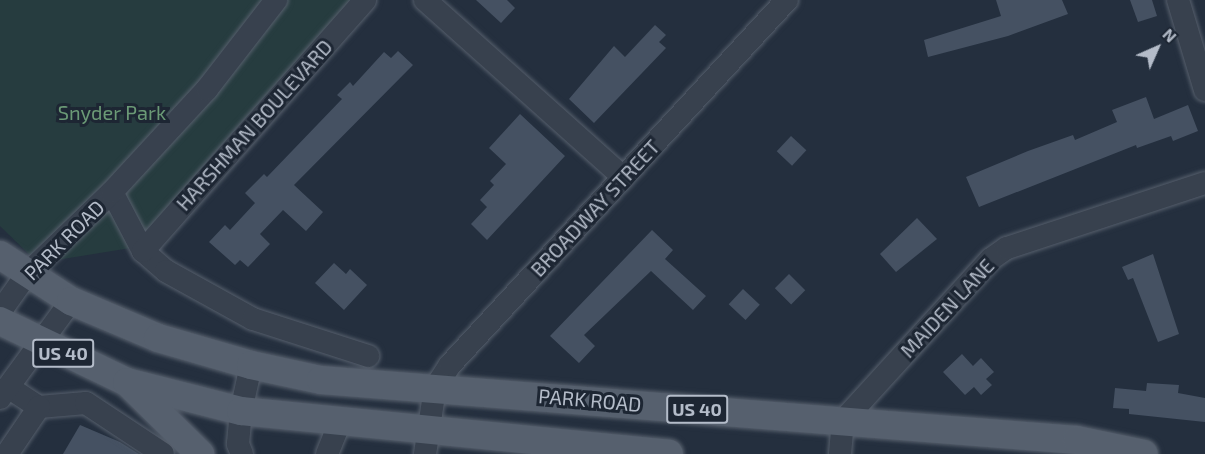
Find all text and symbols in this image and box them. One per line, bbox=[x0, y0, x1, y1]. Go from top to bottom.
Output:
north arrow bbox=[1127, 18, 1187, 78]
text: N bbox=[1159, 24, 1181, 46]
street label: HARSHMAN BOULEVARD bbox=[171, 35, 337, 215]
park label: Snyder Park bbox=[58, 100, 166, 124]
street label: BROADWAY STREET bbox=[525, 134, 665, 282]
street label: PARK ROAD bbox=[19, 195, 109, 285]
street label: MAIDEN LANE bbox=[895, 254, 999, 362]
road number: US 40 bbox=[32, 338, 94, 368]
street label: PARK ROAD bbox=[537, 384, 643, 416]
road number: US 40 bbox=[666, 394, 728, 424]

